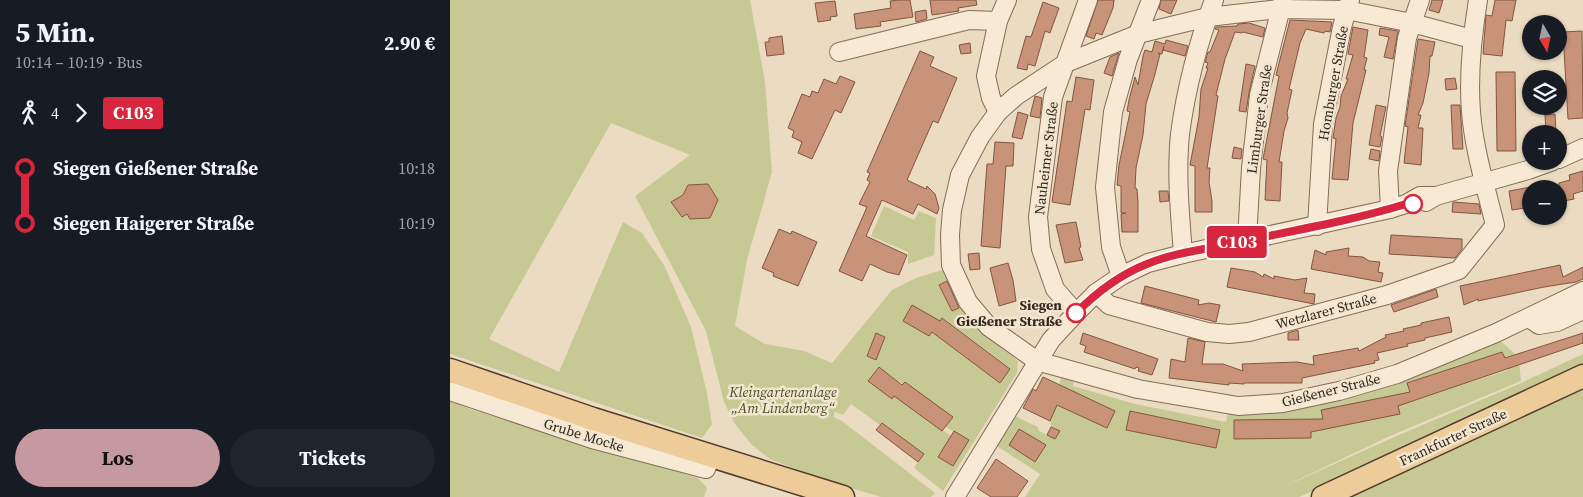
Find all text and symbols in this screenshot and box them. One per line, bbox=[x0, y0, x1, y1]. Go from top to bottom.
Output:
text: 5 Min. bbox=[15, 13, 96, 51]
north arrow bbox=[1522, 15, 1568, 60]
map controls bbox=[1522, 15, 1567, 225]
street label: Homburger Straße bbox=[1313, 24, 1353, 142]
text: 2.90 € bbox=[384, 30, 435, 56]
text: 10:14 – 10:19 · Bus bbox=[15, 51, 143, 73]
street label: Limburger Straße bbox=[1241, 63, 1277, 175]
button: layers bbox=[1522, 70, 1567, 115]
icon: walk bbox=[15, 99, 43, 127]
icon: forward bbox=[67, 99, 95, 127]
text: C103 bbox=[113, 100, 153, 125]
street label: Nauheimer Straße bbox=[1029, 100, 1063, 216]
text: 4 bbox=[51, 102, 59, 124]
button: + bbox=[1522, 125, 1567, 170]
text: Siegen Gießener Straße bbox=[53, 155, 258, 181]
text: 10:18 bbox=[398, 157, 435, 179]
button: − bbox=[1522, 180, 1567, 225]
unlabelled marker bbox=[1403, 194, 1423, 214]
text: Siegen Haigerer Straße bbox=[53, 210, 254, 236]
text: 10:19 bbox=[398, 212, 435, 234]
line badge: C103 bbox=[1202, 226, 1272, 258]
text: C103 bbox=[1217, 229, 1257, 254]
street label: Wetzlarer Straße bbox=[1273, 288, 1379, 334]
place label: Siegen Gießener Straße bbox=[956, 295, 1062, 331]
marker: Siegen Gießener Straße bbox=[1066, 303, 1086, 323]
street label: Gießener Straße bbox=[1280, 368, 1382, 412]
park label: Kleingartenanlage „Am Lindenberg“ bbox=[728, 382, 837, 418]
street label: Frankfurter Straße bbox=[1396, 403, 1510, 471]
street label: Grube Mocke bbox=[541, 413, 627, 457]
button: Los bbox=[15, 429, 220, 487]
button: Tickets bbox=[230, 429, 435, 487]

